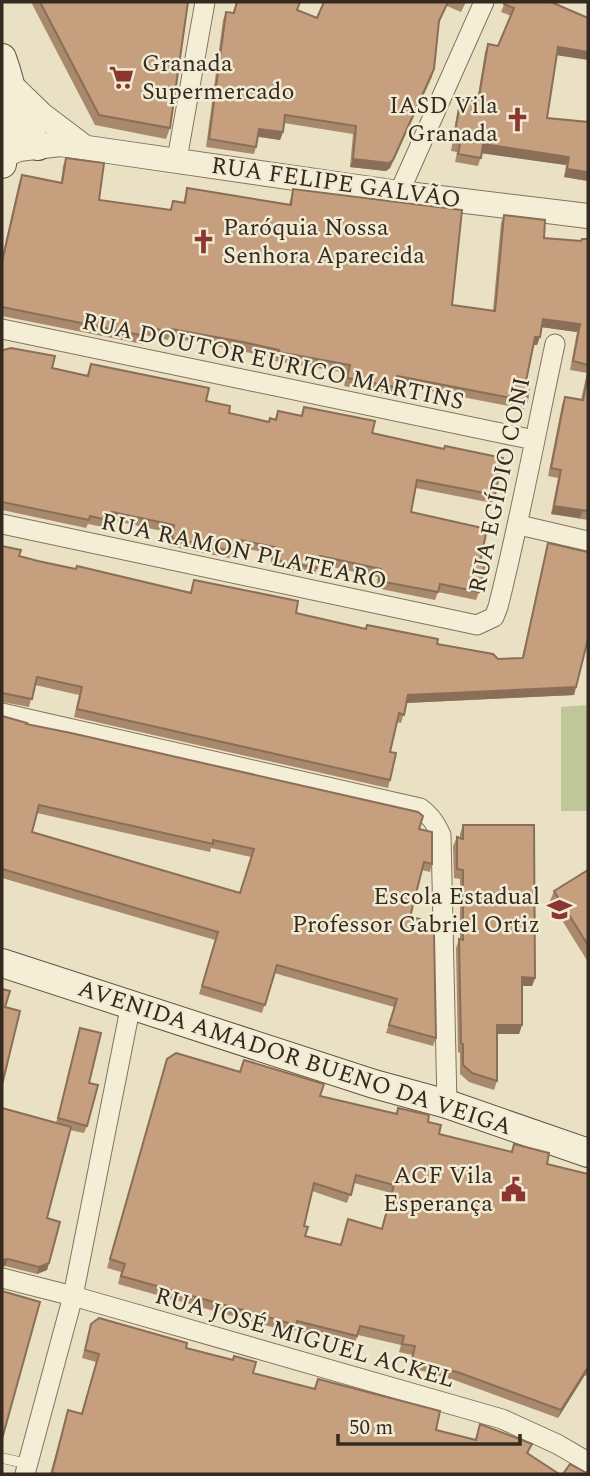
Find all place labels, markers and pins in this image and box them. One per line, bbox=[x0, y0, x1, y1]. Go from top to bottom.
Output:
place label: Granada Supermercado bbox=[142, 46, 294, 110]
supermarket icon: Granada Supermercado bbox=[108, 63, 136, 91]
place label: IASD Vila Granada bbox=[389, 88, 498, 152]
church icon: IASD Vila Granada bbox=[504, 105, 532, 133]
place label: Paróquia Nossa Senhora Aparecida bbox=[223, 210, 425, 274]
church icon: Paróquia Nossa Senhora Aparecida bbox=[189, 227, 217, 255]
place label: Escola Estadual Professor Gabriel Ortiz bbox=[292, 879, 540, 943]
school or university icon: Escola Estadual Professor Gabriel Ortiz bbox=[546, 896, 574, 924]
place label: ACF Vila Esperança bbox=[383, 1158, 493, 1222]
public building icon: ACF Vila Esperança bbox=[499, 1175, 527, 1203]

